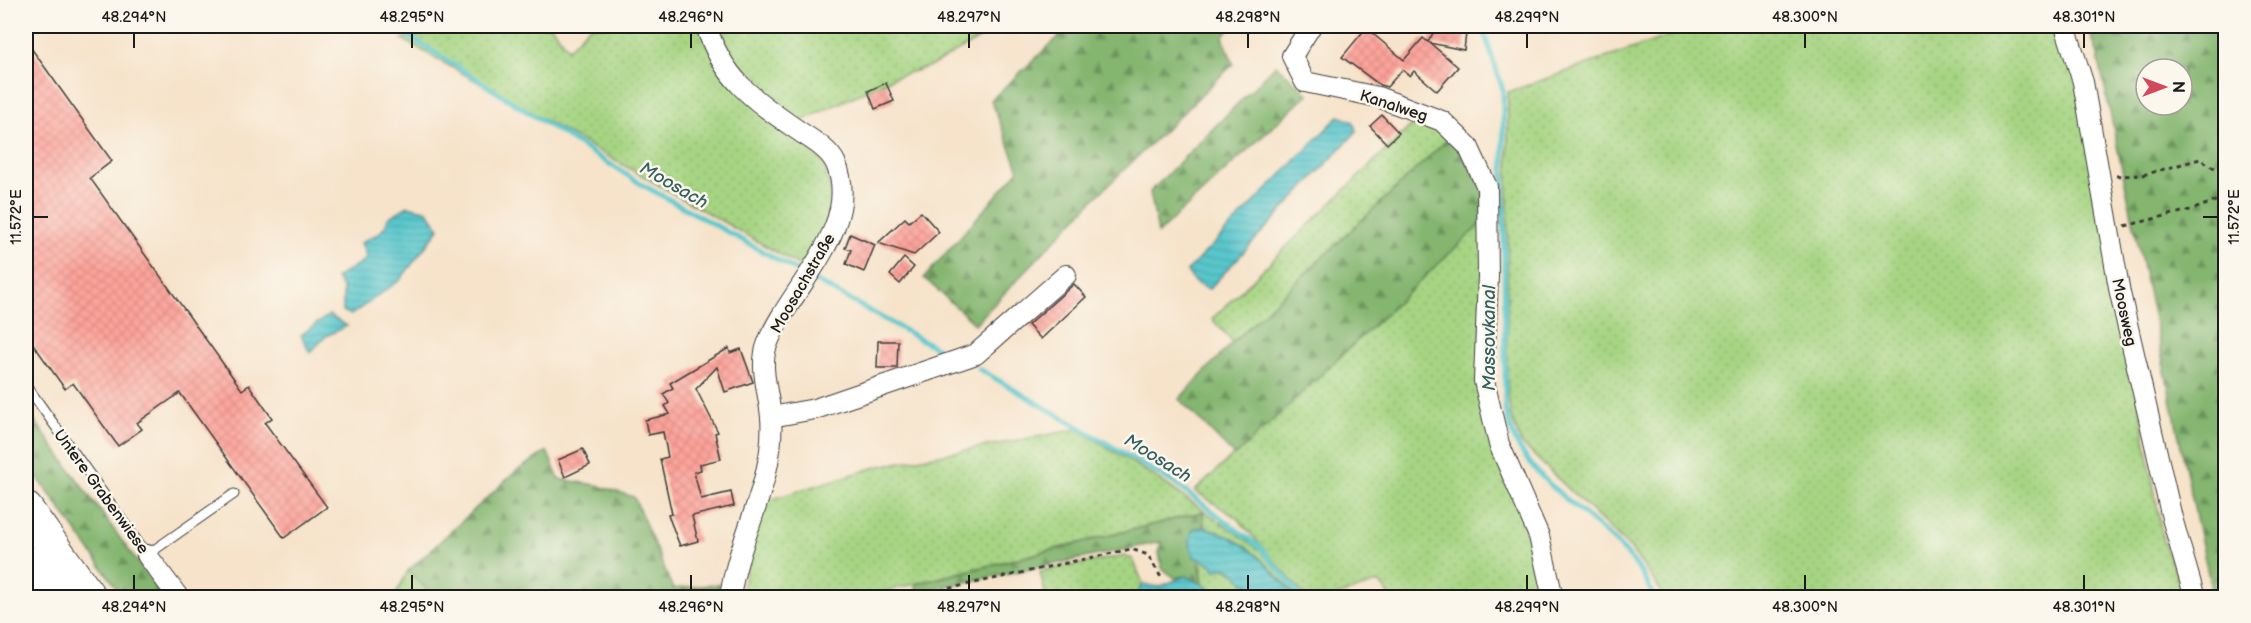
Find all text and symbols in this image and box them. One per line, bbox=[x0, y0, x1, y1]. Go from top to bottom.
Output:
text: 48.294°N bbox=[101, 8, 167, 27]
text: 48.295°N bbox=[380, 8, 444, 27]
text: 48.296°N bbox=[658, 8, 724, 27]
text: 48.297°N bbox=[937, 8, 1001, 27]
text: 48.298°N bbox=[1215, 8, 1281, 27]
text: 48.299°N bbox=[1494, 8, 1560, 27]
text: 48.300°N bbox=[1772, 8, 1838, 27]
text: 48.301°N bbox=[2053, 8, 2115, 27]
north arrow bbox=[2134, 57, 2194, 117]
text: N bbox=[2168, 81, 2187, 93]
street label: Kanalweg bbox=[1357, 87, 1430, 126]
water label: Moosach bbox=[636, 158, 712, 213]
text: 11.572°E bbox=[7, 189, 26, 245]
text: 11.572°E bbox=[2225, 189, 2244, 245]
street label: Moosachstraße bbox=[767, 230, 840, 337]
street label: Moosweg bbox=[2107, 276, 2140, 348]
water label: Massovkanal bbox=[1479, 284, 1500, 391]
street label: Untere Grabenwiese bbox=[49, 426, 153, 558]
water label: Moosach bbox=[1120, 430, 1195, 487]
text: 48.294°N bbox=[101, 598, 167, 617]
text: 48.295°N bbox=[380, 598, 444, 617]
text: 48.296°N bbox=[658, 598, 724, 617]
text: 48.297°N bbox=[937, 598, 1001, 617]
text: 48.298°N bbox=[1215, 598, 1281, 617]
text: 48.299°N bbox=[1494, 598, 1560, 617]
text: 48.300°N bbox=[1772, 598, 1838, 617]
text: 48.301°N bbox=[2053, 598, 2115, 617]

